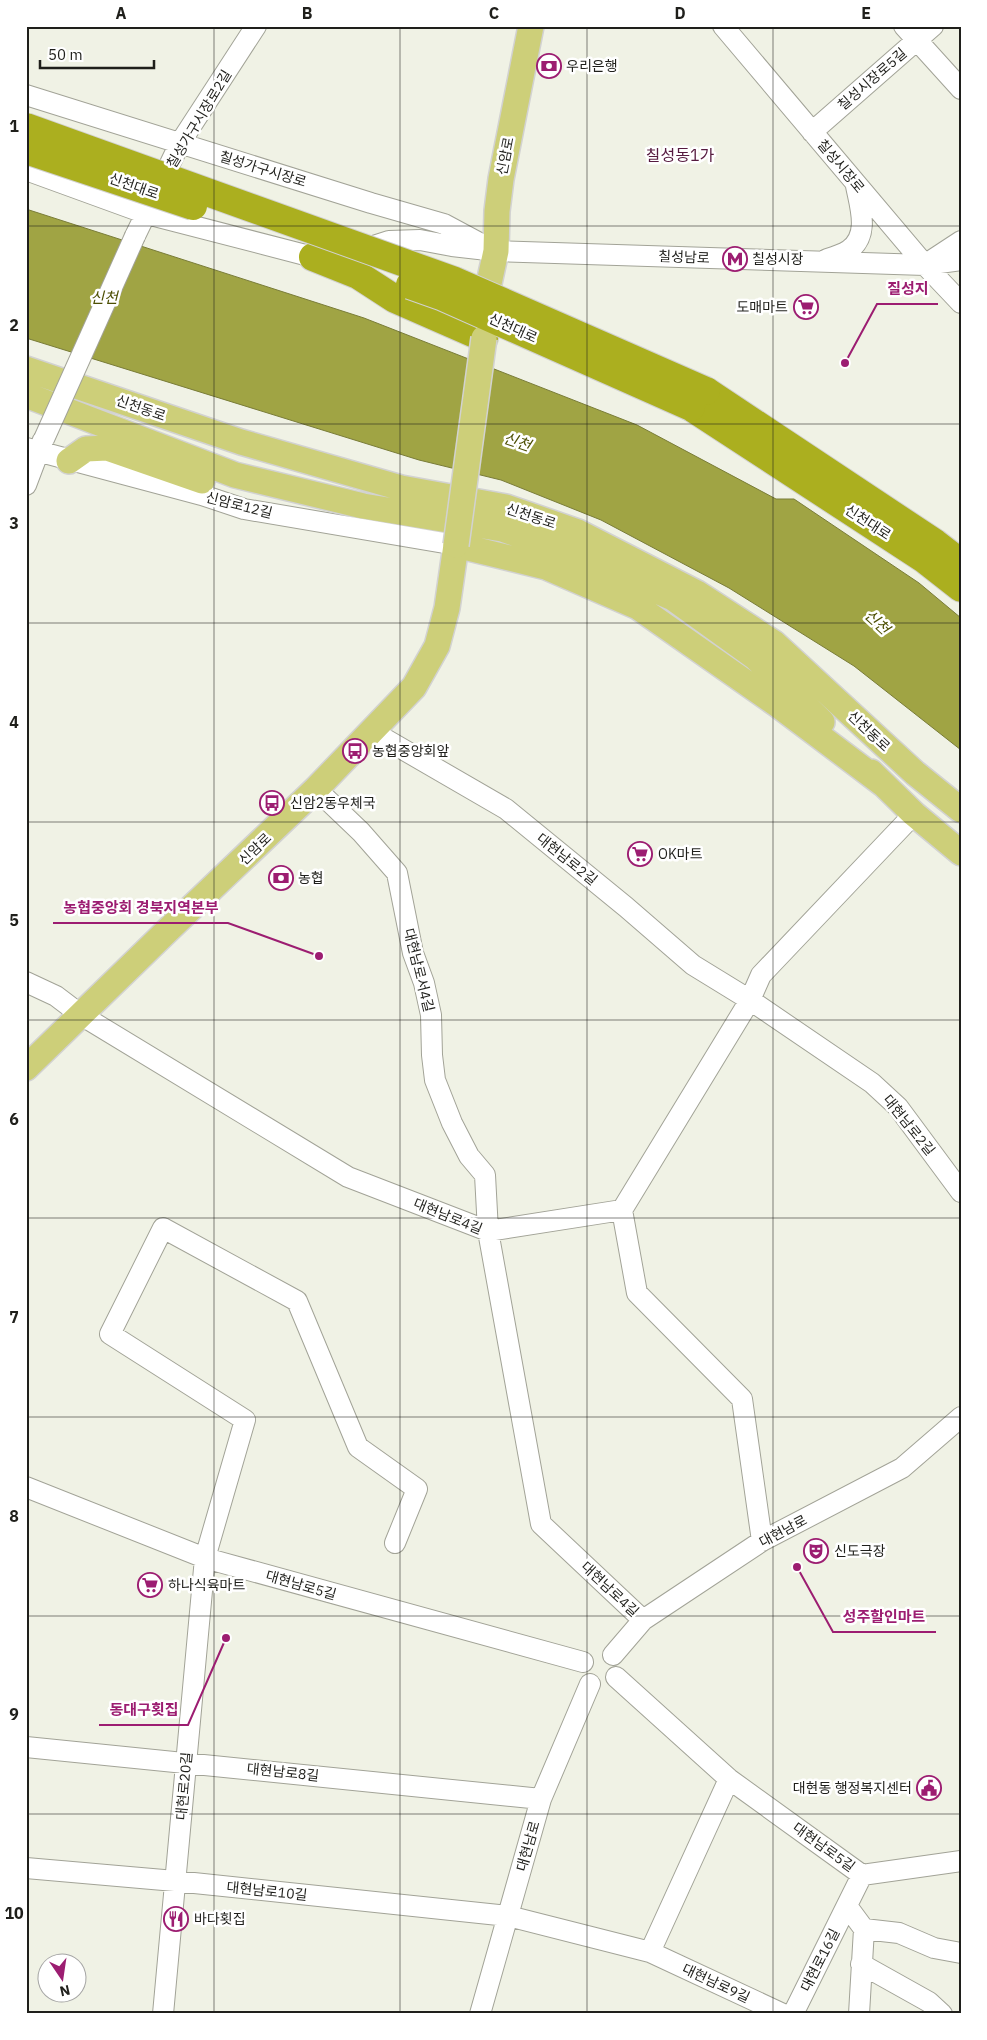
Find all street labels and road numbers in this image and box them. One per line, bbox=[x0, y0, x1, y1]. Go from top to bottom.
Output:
street label: 칠성시장로5길 bbox=[834, 44, 910, 114]
street label: 칠성가구시장로2길 bbox=[163, 67, 235, 171]
street label: 신암로 bbox=[492, 135, 518, 177]
street label: 칠성시장로 bbox=[813, 136, 869, 197]
street label: 칠성가구시장로 bbox=[217, 147, 309, 191]
street label: 신천대로 bbox=[107, 169, 161, 203]
street label: 칠성남로 bbox=[658, 247, 710, 267]
street label: 신천대로 bbox=[486, 309, 540, 347]
street label: 신천동로 bbox=[114, 391, 168, 425]
street label: 신암로12길 bbox=[204, 488, 274, 522]
street label: 신천동로 bbox=[504, 499, 558, 533]
street label: 신천대로 bbox=[841, 500, 895, 544]
street label: 신천동로 bbox=[844, 707, 894, 755]
street label: 신암로 bbox=[235, 829, 275, 869]
street label: 대현남로2길 bbox=[533, 829, 601, 889]
street label: 대현남로서4길 bbox=[400, 926, 438, 1014]
street label: 대현남로2길 bbox=[879, 1091, 939, 1159]
street label: 대현남로4길 bbox=[411, 1194, 485, 1238]
street label: 대현남로 bbox=[756, 1511, 810, 1551]
street label: 대현남로4길 bbox=[577, 1558, 643, 1620]
street label: 대현남로5길 bbox=[264, 1566, 338, 1604]
street label: 대현로20길 bbox=[172, 1751, 196, 1821]
street label: 대현남로8길 bbox=[246, 1759, 320, 1785]
street label: 대현남로5길 bbox=[789, 1818, 859, 1876]
street label: 대현남로 bbox=[512, 1819, 544, 1873]
street label: 대현남로10길 bbox=[226, 1878, 308, 1904]
street label: 대현로16길 bbox=[796, 1925, 844, 1995]
street label: 대현남로9길 bbox=[679, 1959, 753, 2007]

